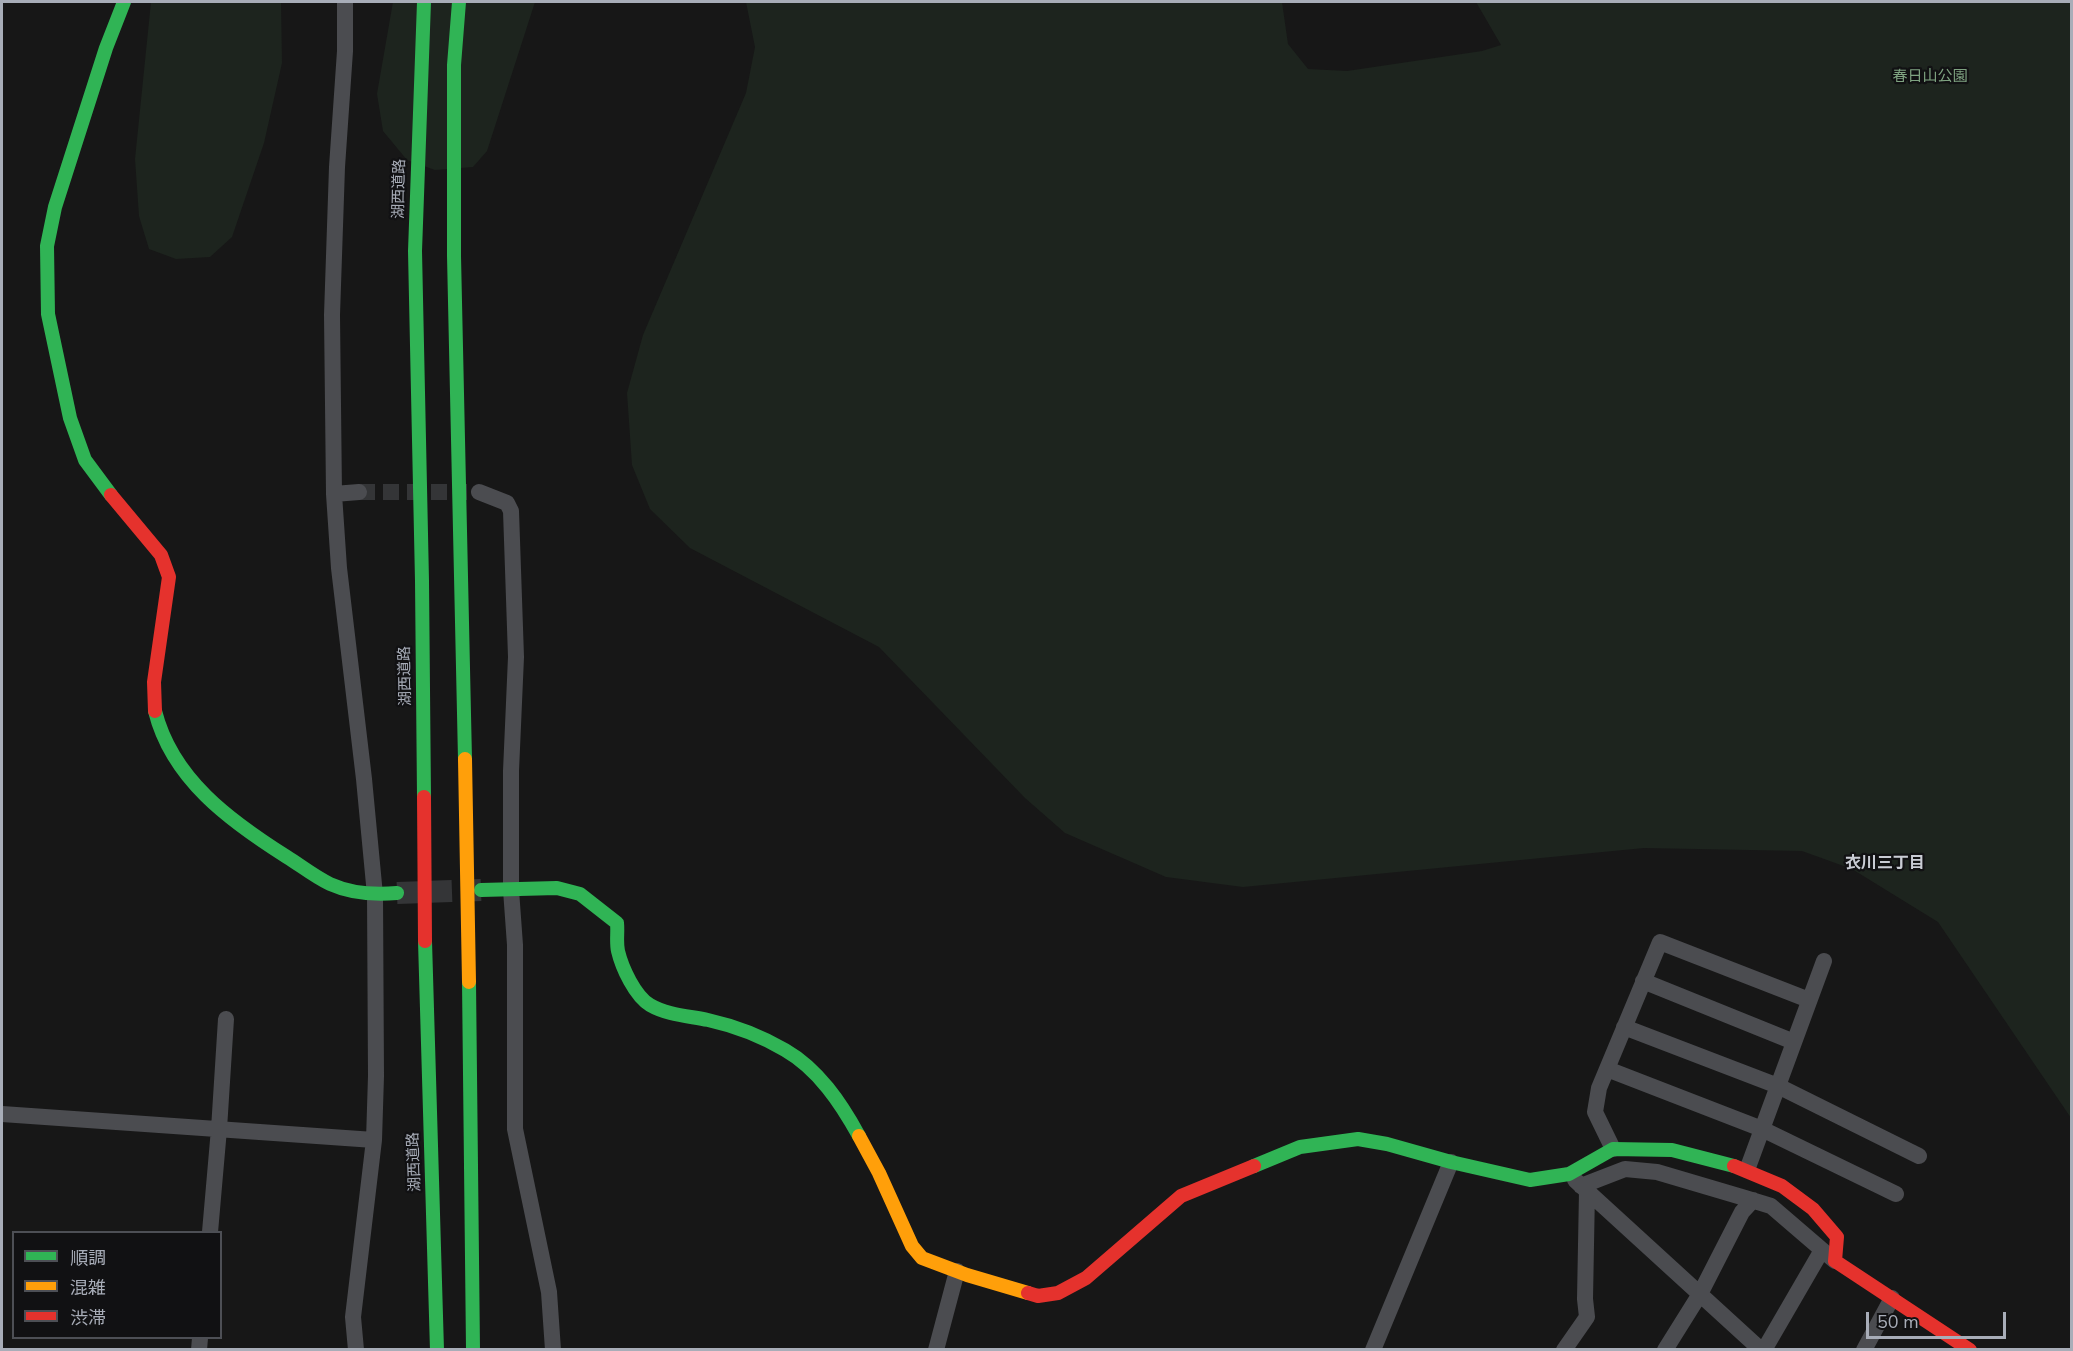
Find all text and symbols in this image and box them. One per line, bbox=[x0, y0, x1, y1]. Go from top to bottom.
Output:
park label: 春日山公園 bbox=[1893, 68, 1967, 86]
street label: 湖西道路 bbox=[390, 159, 410, 219]
street label: 湖西道路 bbox=[396, 646, 416, 706]
district label: 衣川三丁目 bbox=[1845, 854, 1925, 874]
street label: 湖西道路 bbox=[405, 1132, 425, 1192]
legend bbox=[12, 1231, 222, 1339]
text: 順調 bbox=[70, 1246, 106, 1270]
text: 混雑 bbox=[70, 1276, 106, 1300]
scale bar bbox=[1869, 1300, 2008, 1338]
text: 渋滞 bbox=[70, 1306, 106, 1330]
text: 50 m bbox=[1877, 1310, 1919, 1334]

